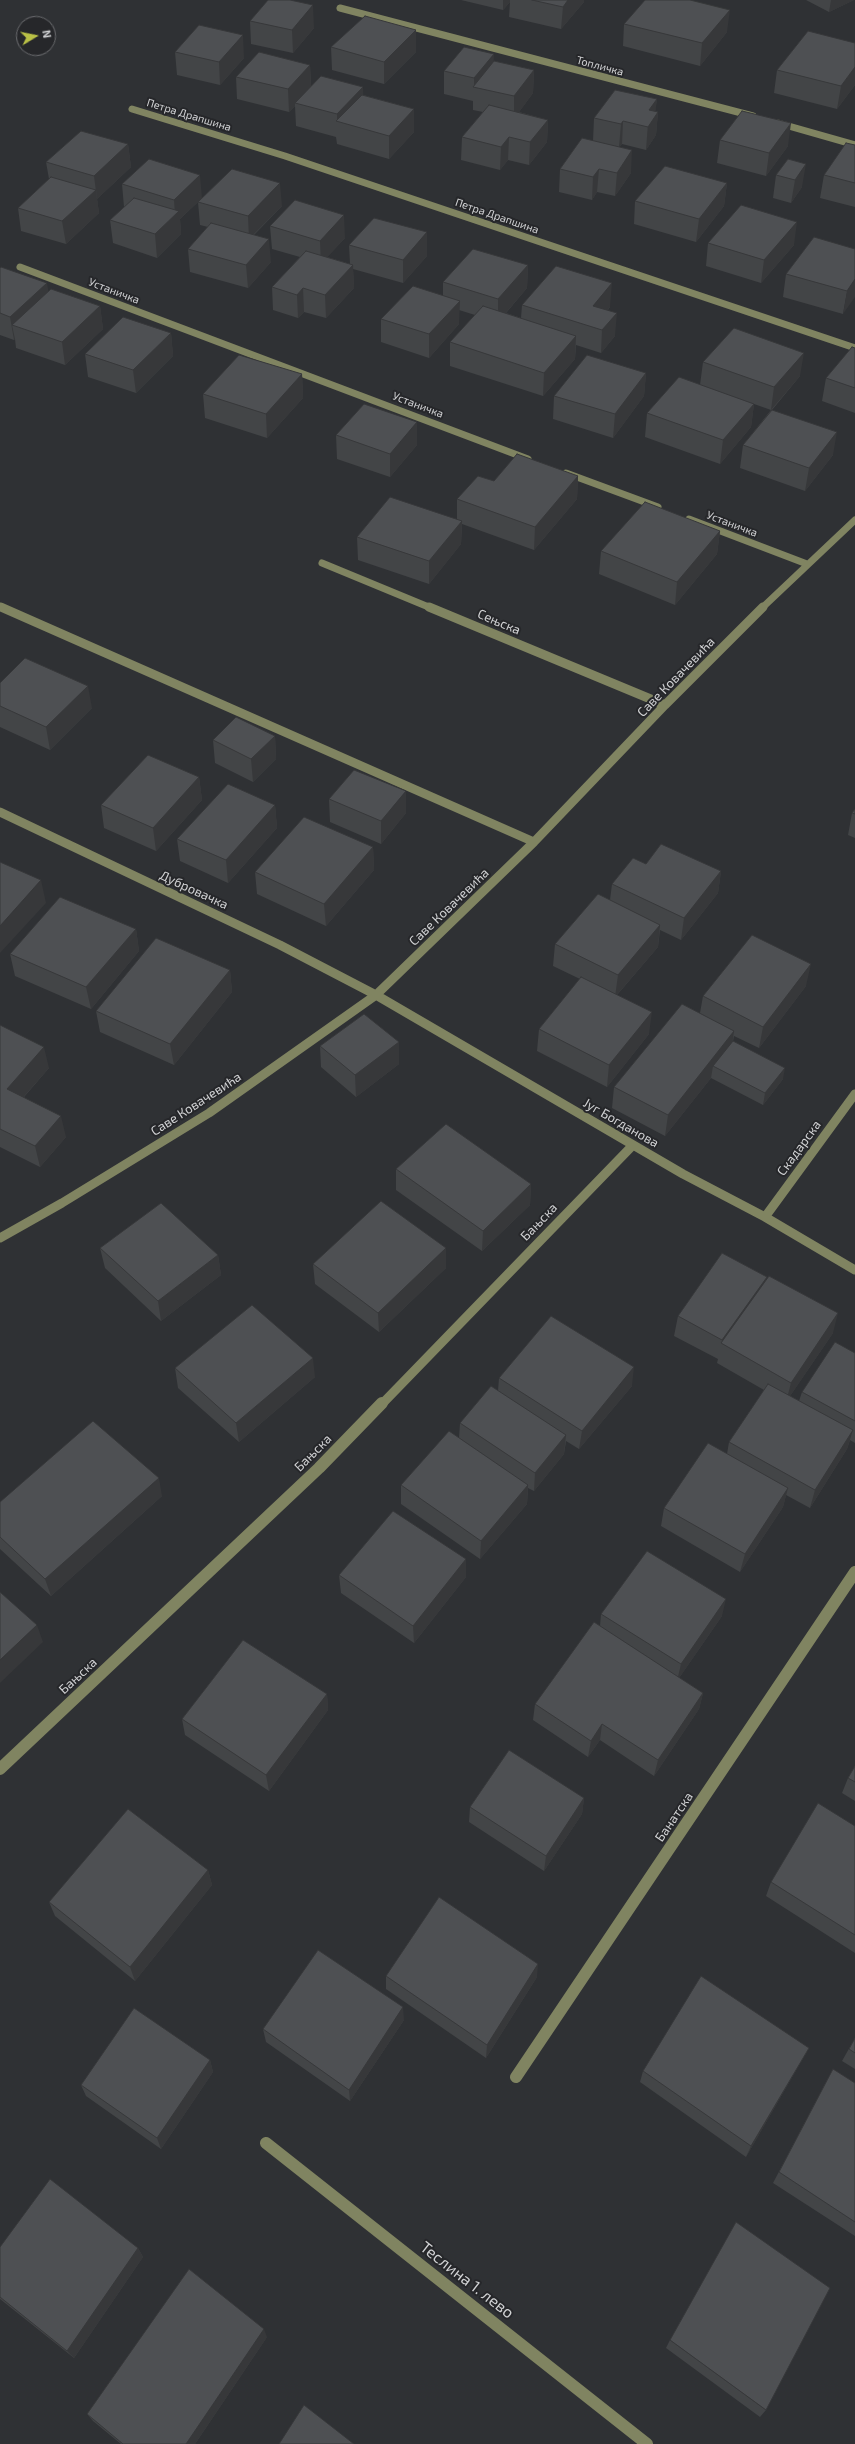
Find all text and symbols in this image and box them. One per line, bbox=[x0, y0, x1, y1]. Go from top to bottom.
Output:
north arrow bbox=[16, 16, 56, 56]
text: N bbox=[40, 29, 54, 39]
street label: Топличка bbox=[575, 53, 625, 79]
street label: Петра Драпшина bbox=[145, 96, 233, 134]
street label: Петра Драпшина bbox=[453, 195, 541, 237]
street label: Устаничка bbox=[87, 275, 141, 307]
street label: Устаничка bbox=[391, 389, 445, 421]
street label: Устаничка bbox=[705, 508, 759, 540]
street label: Сењска bbox=[475, 606, 523, 638]
street label: Саве Ковачевића bbox=[634, 634, 718, 720]
street label: Саве Ковачевића bbox=[406, 865, 492, 949]
street label: Дубровачка bbox=[157, 867, 231, 913]
street label: Саве Ковачевића bbox=[148, 1069, 244, 1139]
street label: Југ Богданова bbox=[580, 1095, 662, 1151]
street label: Скадарска bbox=[774, 1117, 824, 1179]
street label: Бањска bbox=[517, 1200, 561, 1244]
street label: Бањска bbox=[291, 1431, 335, 1475]
street label: Бањска bbox=[56, 1655, 100, 1697]
street label: Банатска bbox=[652, 1789, 696, 1845]
street label: Теслина 1. лево bbox=[416, 2238, 518, 2322]

